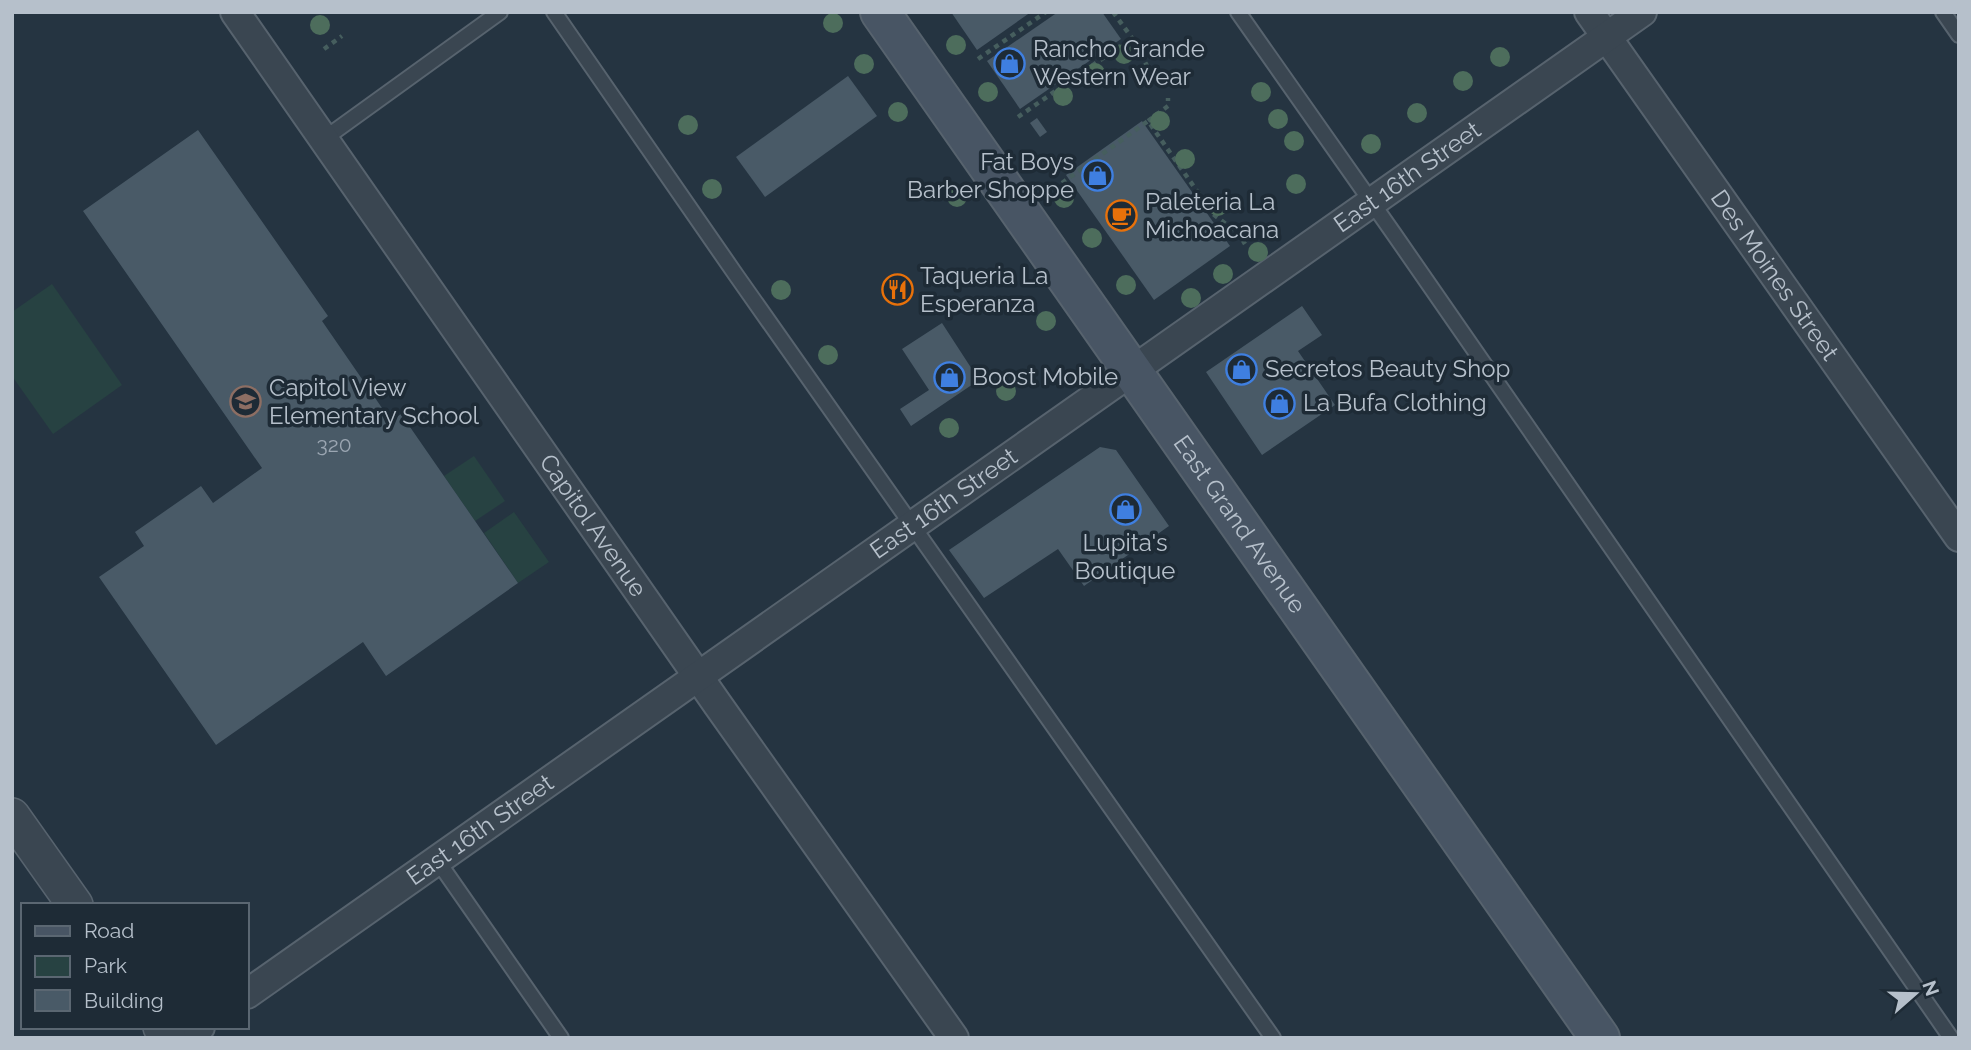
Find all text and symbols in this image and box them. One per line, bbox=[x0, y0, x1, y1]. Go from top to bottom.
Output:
place label: Rancho Grande Western Wear bbox=[1033, 34, 1205, 91]
shop icon: Rancho Grande Western Wear bbox=[993, 46, 1027, 80]
street label: East 16th Street bbox=[1328, 115, 1486, 238]
place label: Fat Boys Barber Shoppe bbox=[907, 147, 1074, 204]
shop icon: Fat Boys Barber Shoppe bbox=[1080, 159, 1114, 193]
street label: Des Moines Street bbox=[1705, 184, 1845, 366]
place label: Paleteria La Michoacana bbox=[1145, 187, 1279, 244]
cafe icon: Paleteria La Michoacana bbox=[1105, 199, 1139, 233]
place label: Taqueria La Esperanza bbox=[920, 261, 1048, 318]
restaurant icon: Taqueria La Esperanza bbox=[880, 273, 914, 307]
shop icon: Secretos Beauty Shop bbox=[1225, 352, 1259, 386]
place label: Secretos Beauty Shop bbox=[1265, 354, 1510, 383]
shop icon: Boost Mobile bbox=[932, 360, 966, 394]
place label: Boost Mobile bbox=[972, 362, 1118, 391]
place label: Capitol View Elementary School bbox=[269, 373, 480, 430]
school or university icon: Capitol View Elementary School bbox=[229, 385, 263, 419]
shop icon: La Bufa Clothing bbox=[1263, 386, 1297, 420]
place label: La Bufa Clothing bbox=[1303, 388, 1487, 417]
street label: East Grand Avenue bbox=[1168, 430, 1312, 619]
house number: 320 bbox=[316, 432, 352, 457]
street label: East 16th Street bbox=[864, 442, 1022, 565]
street label: Capitol Avenue bbox=[534, 448, 653, 602]
shop icon: Lupita's Boutique bbox=[1108, 492, 1142, 526]
place label: Lupita's Boutique bbox=[1075, 528, 1175, 585]
street label: East 16th Street bbox=[401, 768, 559, 891]
legend bbox=[21, 903, 248, 1029]
text: Road bbox=[84, 918, 134, 943]
text: Park bbox=[84, 953, 127, 978]
north arrow bbox=[1880, 959, 1950, 1029]
text: N bbox=[1918, 978, 1944, 999]
text: Building bbox=[84, 988, 164, 1013]

